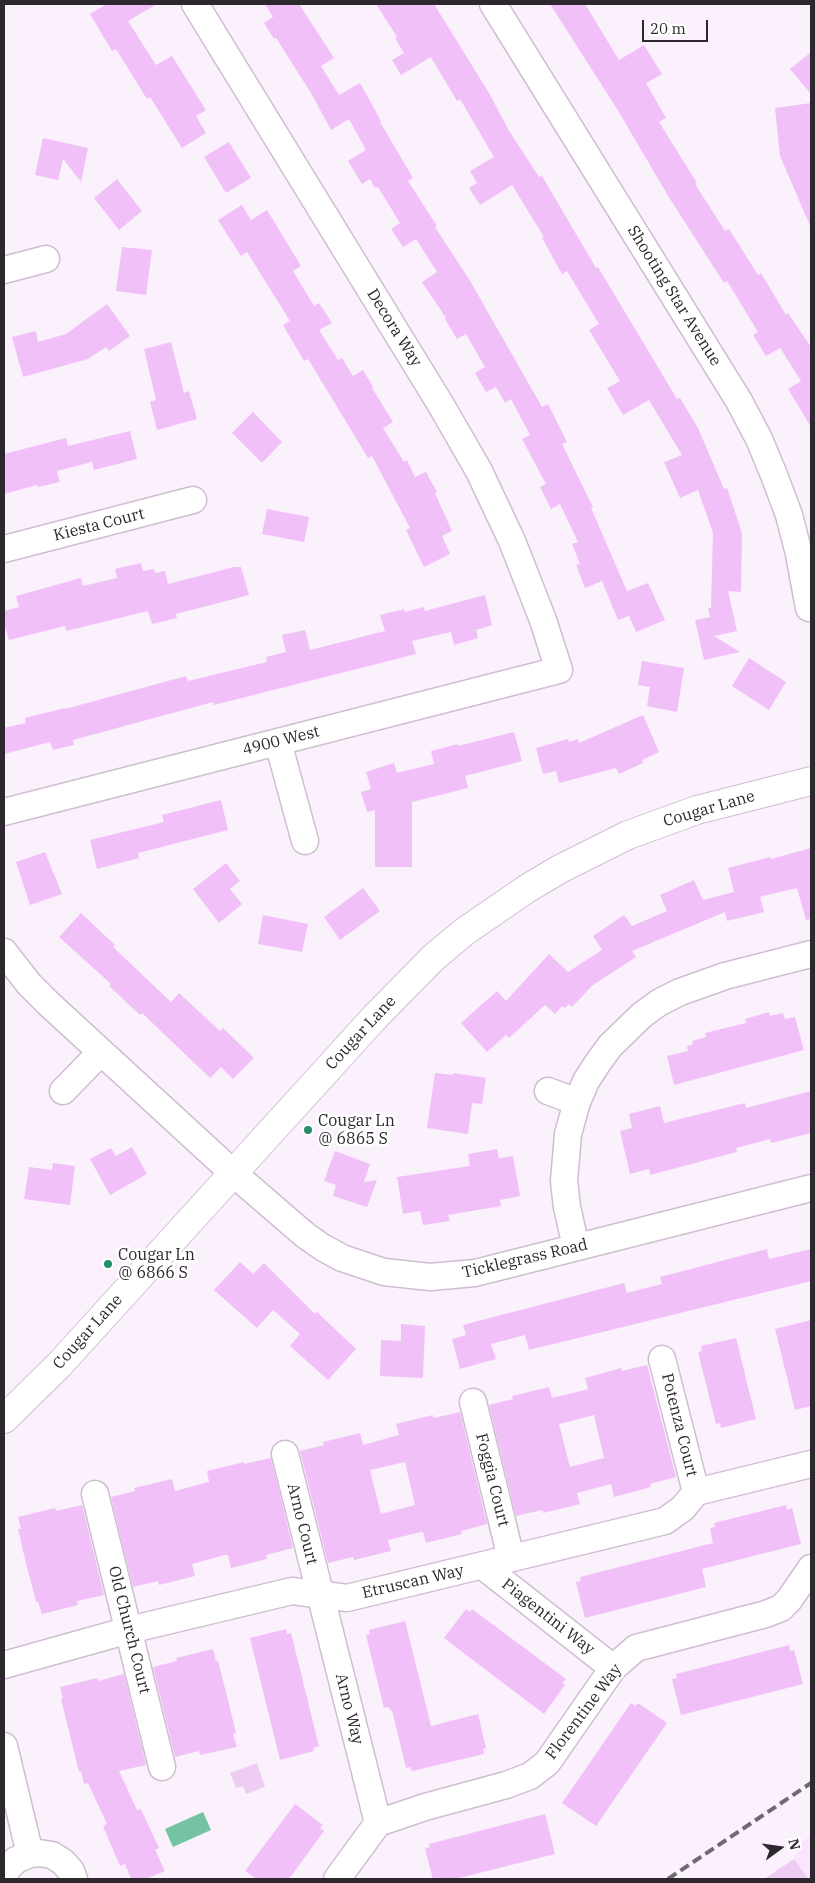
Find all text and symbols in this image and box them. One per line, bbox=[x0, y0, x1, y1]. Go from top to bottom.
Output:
scale bar bbox=[645, 10, 711, 42]
text: 20 m bbox=[650, 19, 686, 38]
street label: Shooting Star Avenue bbox=[623, 222, 725, 370]
street label: Decora Way bbox=[362, 286, 426, 370]
street label: Kiesta Court bbox=[52, 504, 146, 546]
street label: 4900 West bbox=[240, 722, 322, 760]
street label: Cougar Lane bbox=[661, 787, 757, 831]
street label: Cougar Lane bbox=[322, 992, 400, 1074]
place label: Cougar Ln @ 6865 S bbox=[318, 1111, 395, 1149]
marker: Cougar Ln @ 6865 S bbox=[302, 1124, 314, 1136]
street label: Ticklegrass Road bbox=[460, 1235, 590, 1283]
place label: Cougar Ln @ 6866 S bbox=[118, 1245, 195, 1283]
marker: Cougar Ln @ 6866 S bbox=[102, 1258, 114, 1270]
street label: Cougar Lane bbox=[49, 1291, 127, 1373]
street label: Potenza Court bbox=[657, 1371, 701, 1479]
street label: Foggia Court bbox=[471, 1431, 513, 1529]
street label: Arno Court bbox=[283, 1481, 321, 1567]
street label: Etruscan Way bbox=[360, 1561, 466, 1603]
street label: Old Church Court bbox=[104, 1564, 154, 1696]
street label: Piagentini Way bbox=[498, 1575, 598, 1659]
street label: Florentine Way bbox=[542, 1660, 626, 1764]
street label: Arno Way bbox=[331, 1671, 367, 1747]
north arrow bbox=[755, 1823, 805, 1873]
text: N bbox=[784, 1837, 805, 1852]

